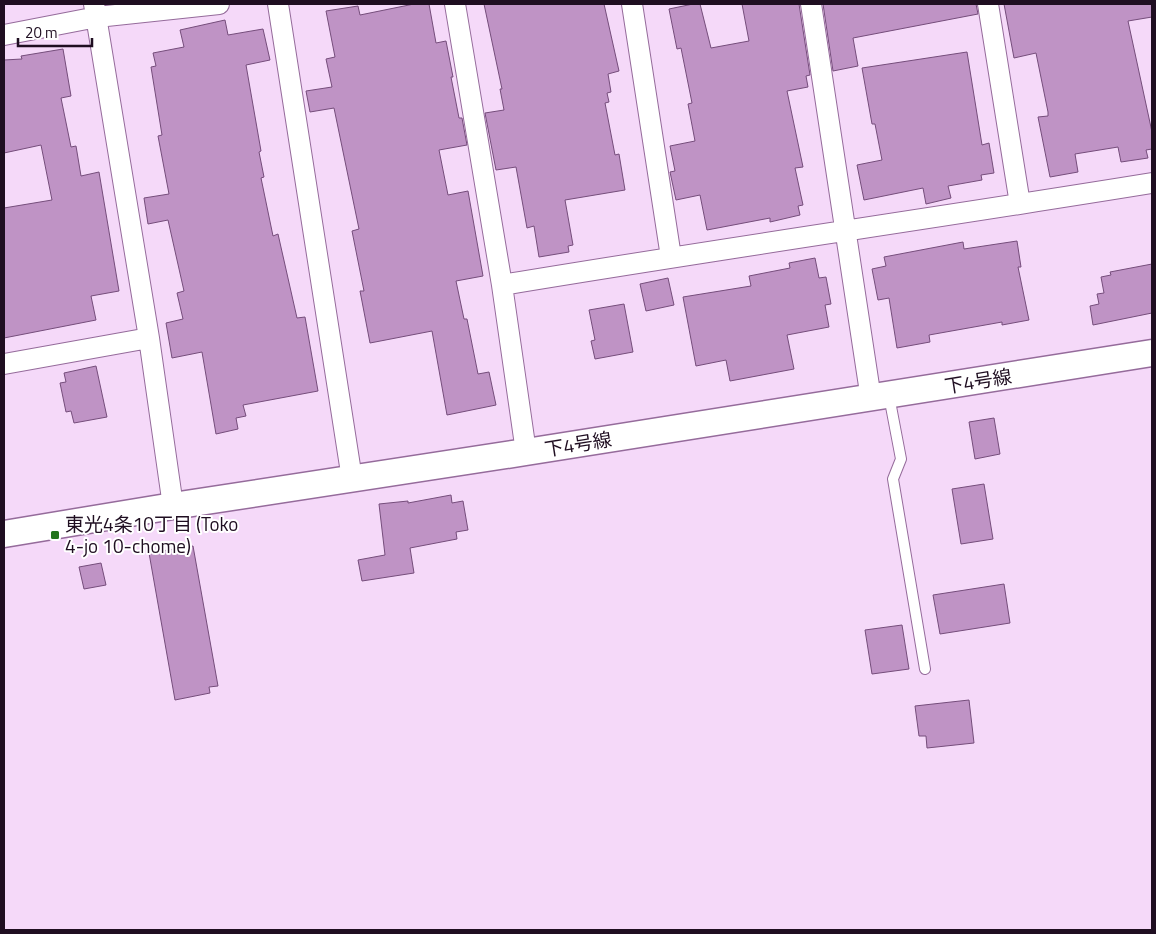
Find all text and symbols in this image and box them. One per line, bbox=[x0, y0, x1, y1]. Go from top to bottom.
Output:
scale bar bbox=[18, 15, 91, 47]
text: 20 m bbox=[25, 21, 58, 44]
street label: 下4号線 bbox=[942, 361, 1014, 400]
street label: 下4号線 bbox=[542, 424, 614, 463]
place label: 東光4条10丁目 (Toko 4-jo 10-chome) bbox=[65, 509, 238, 560]
marker: 東光4条10丁目 (Toko 4-jo 10-chome) bbox=[49, 529, 61, 541]

